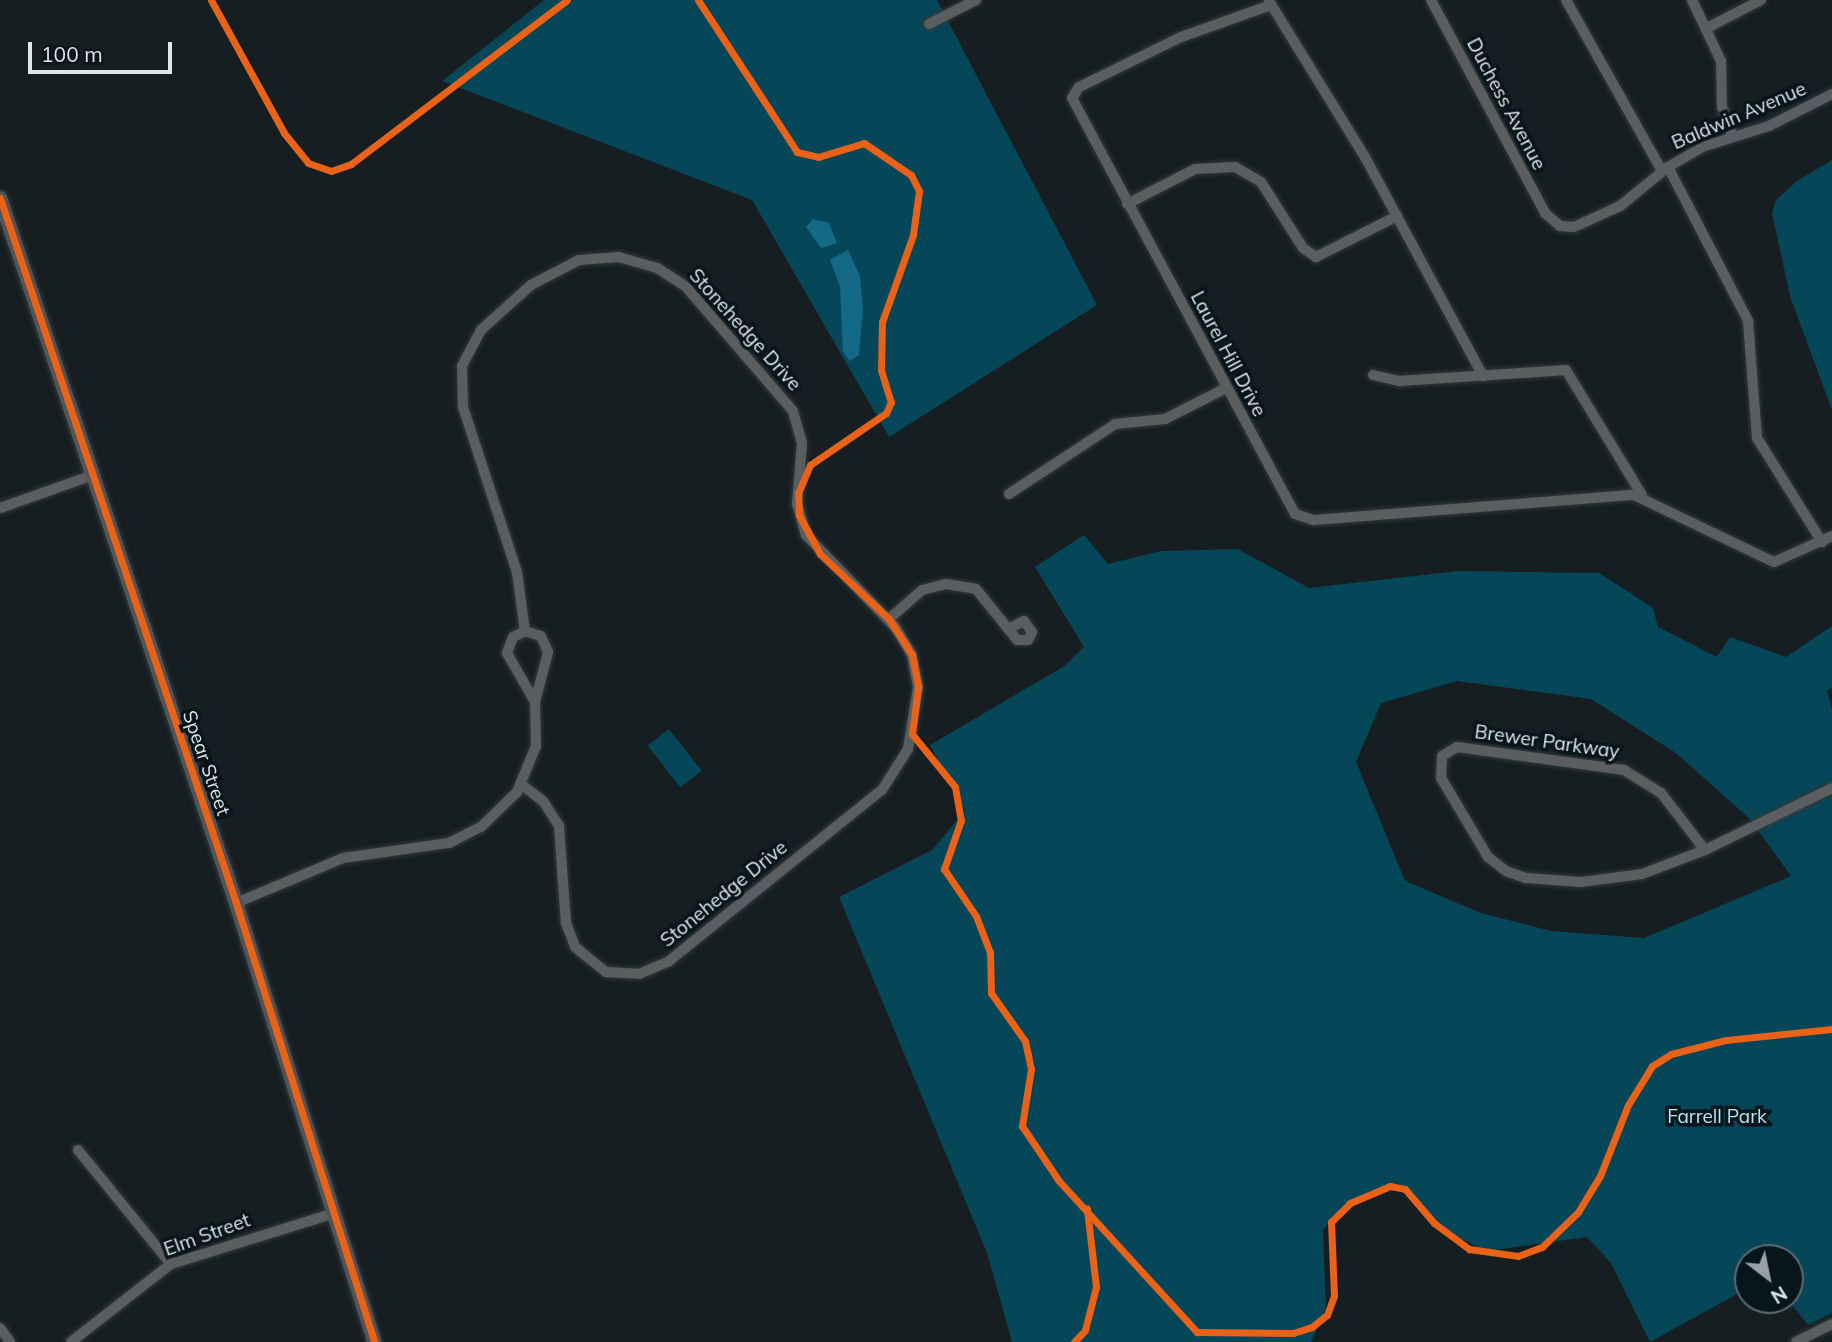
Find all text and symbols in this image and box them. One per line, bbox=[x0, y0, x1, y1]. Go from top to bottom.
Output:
scale bar bbox=[32, 28, 175, 72]
street label: Duchess Avenue bbox=[1462, 34, 1550, 174]
text: 100 m bbox=[41, 41, 103, 67]
street label: Baldwin Avenue bbox=[1668, 77, 1810, 155]
street label: Stonehedge Drive bbox=[684, 264, 806, 396]
street label: Laurel Hill Drive bbox=[1185, 288, 1271, 420]
street label: Spear Street bbox=[177, 708, 235, 818]
street label: Brewer Parkway bbox=[1473, 721, 1621, 763]
street label: Stonehedge Drive bbox=[656, 836, 792, 952]
park label: Farrell Park bbox=[1667, 1106, 1767, 1128]
street label: Elm Street bbox=[161, 1209, 253, 1261]
north arrow bbox=[1734, 1244, 1804, 1314]
text: N bbox=[1767, 1281, 1792, 1309]

